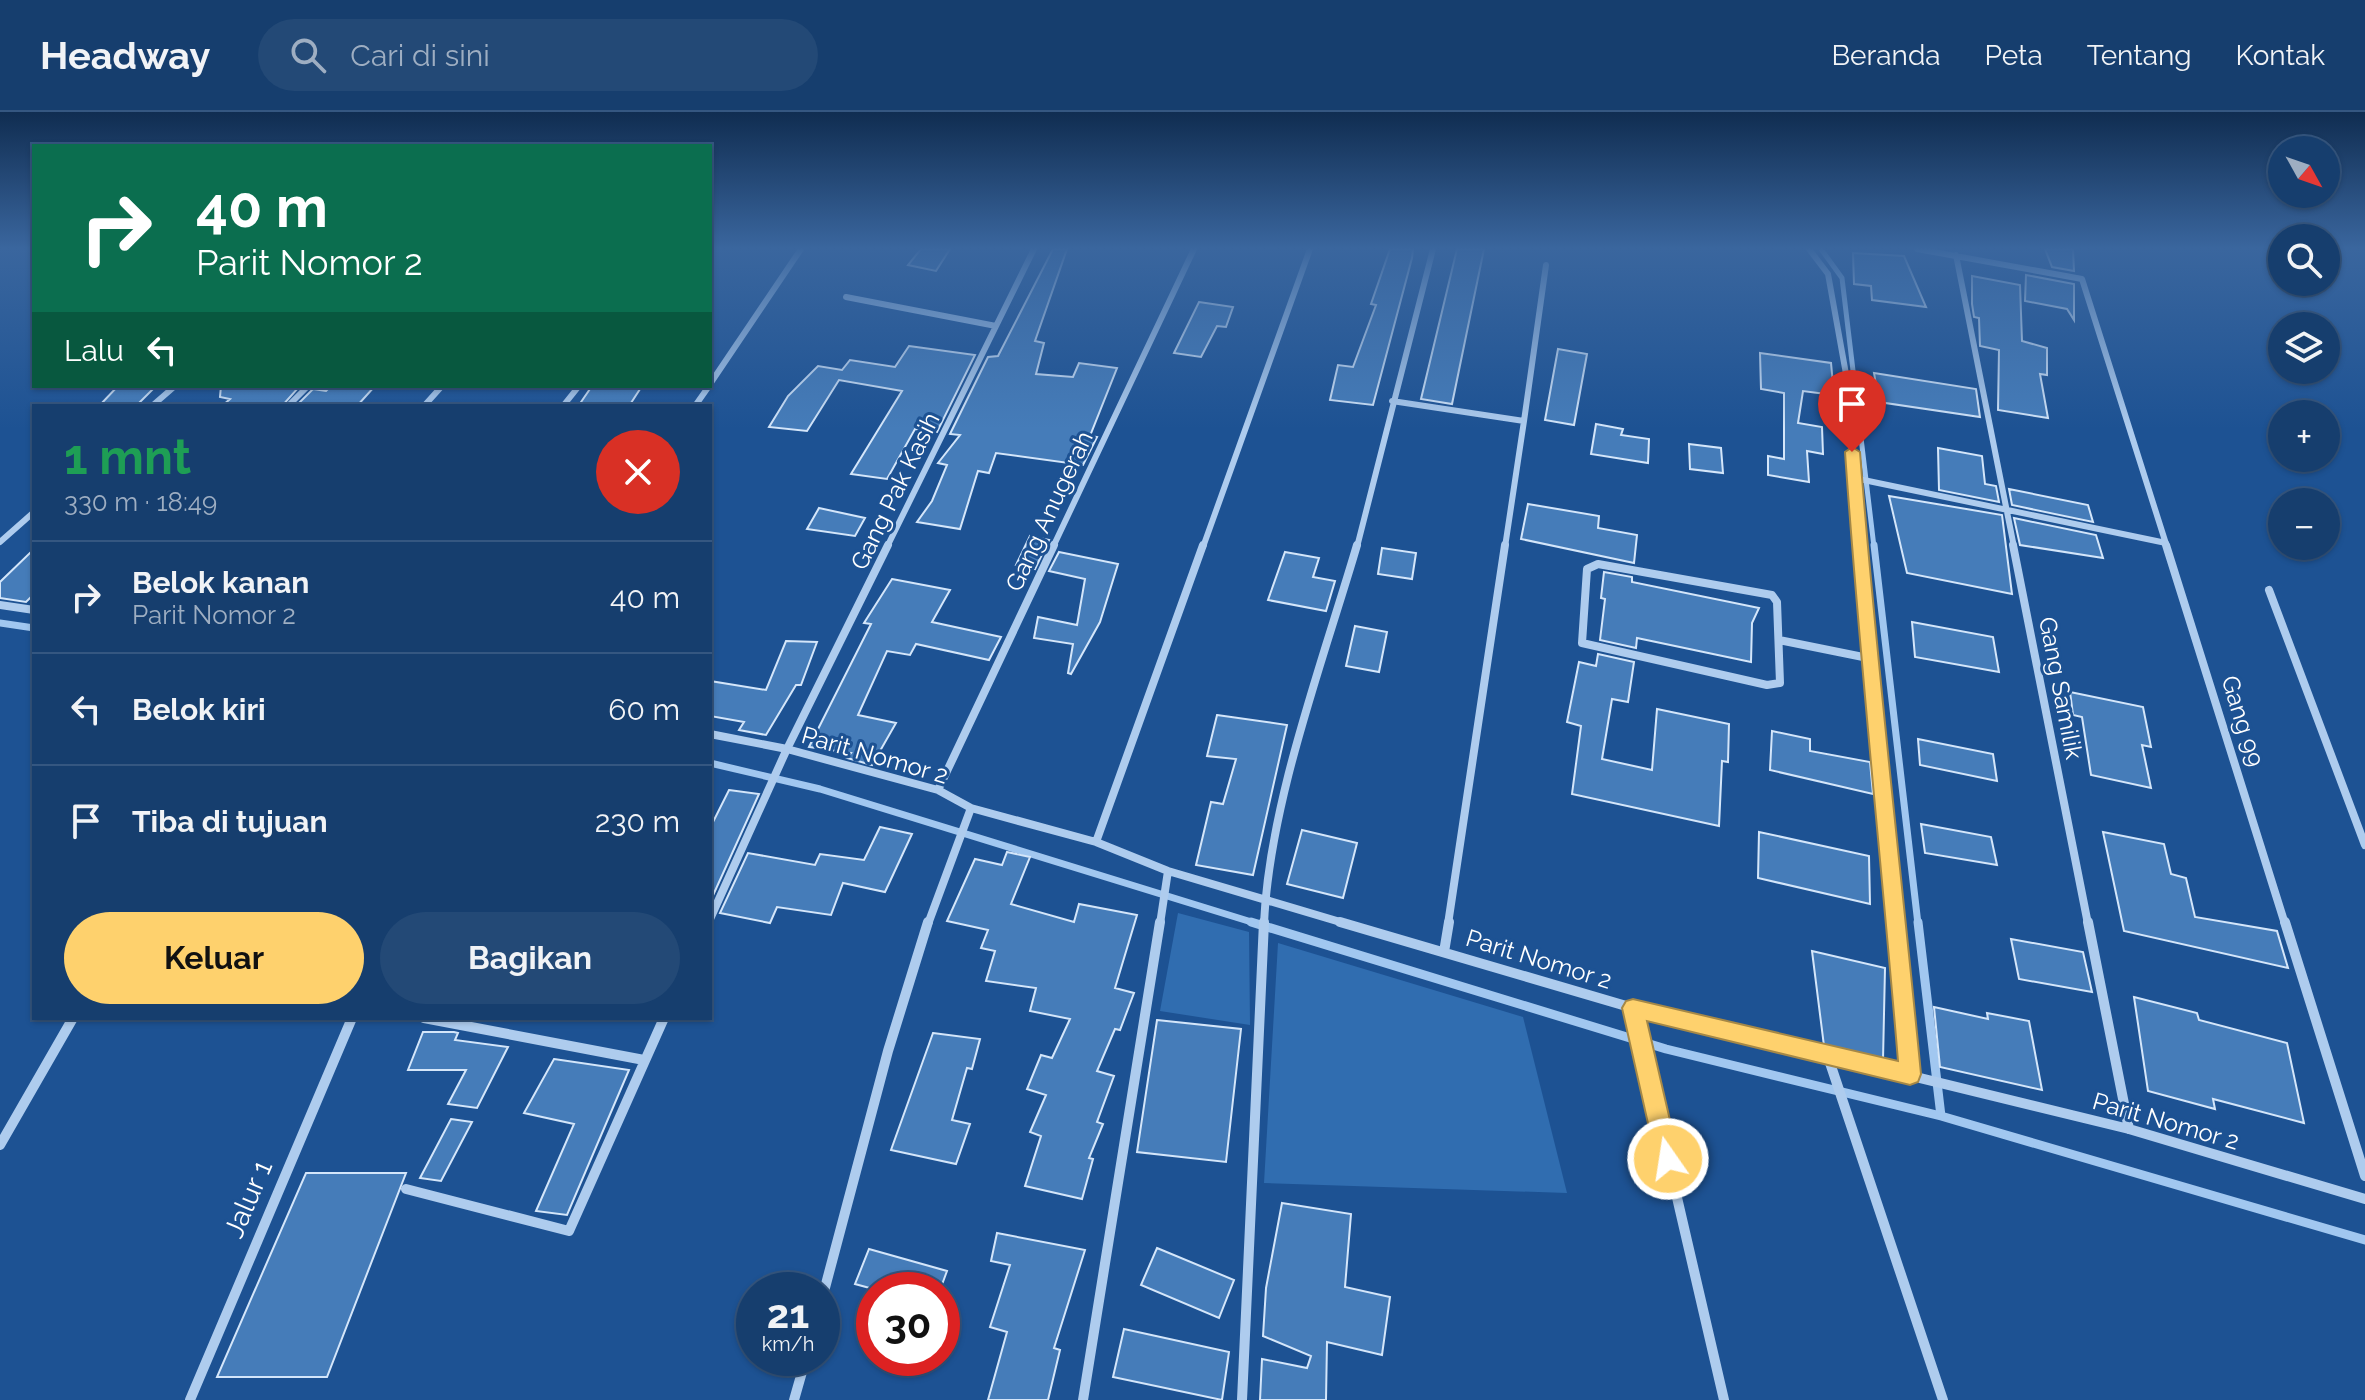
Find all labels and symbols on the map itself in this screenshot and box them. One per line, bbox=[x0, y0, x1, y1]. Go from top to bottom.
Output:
north arrow bbox=[2268, 136, 2340, 208]
pin bbox=[1818, 370, 1886, 452]
street label: Gang Pak Kasih bbox=[844, 408, 946, 574]
street label: Gang Anugerah bbox=[999, 426, 1099, 596]
street label: Gang Samilik bbox=[2033, 614, 2089, 762]
street label: Gang 99 bbox=[2215, 672, 2271, 770]
street label: Parit Nomor 2 bbox=[798, 720, 952, 790]
street label: Parit Nomor 2 bbox=[1462, 923, 1616, 995]
street label: Parit Nomor 2 bbox=[2089, 1086, 2243, 1156]
position arrow bbox=[1626, 1117, 1710, 1201]
street label: Jalur 1 bbox=[217, 1155, 279, 1243]
speed limit sign: 30 bbox=[856, 1272, 960, 1376]

